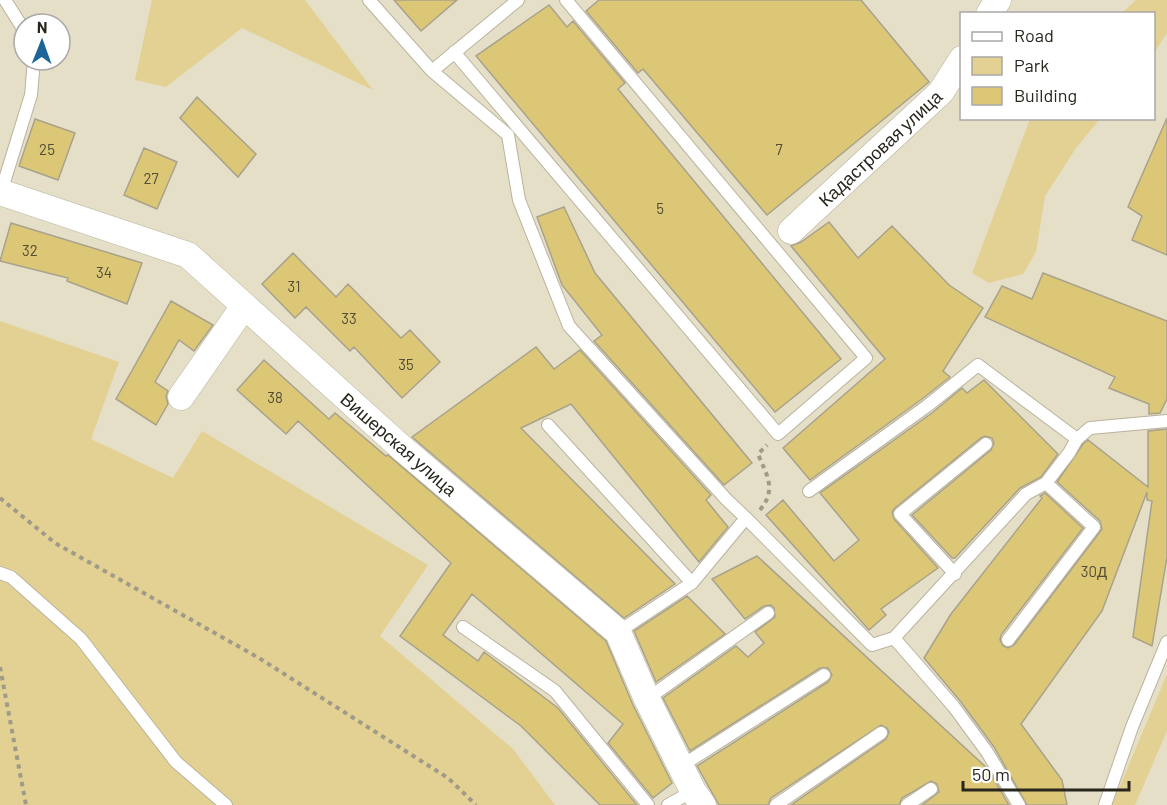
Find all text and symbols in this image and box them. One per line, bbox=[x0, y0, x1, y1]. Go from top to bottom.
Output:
north arrow bbox=[12, 12, 72, 72]
legend bbox=[960, 12, 1155, 120]
text: N bbox=[37, 17, 48, 36]
text: Road bbox=[1014, 24, 1054, 46]
text: Park bbox=[1014, 54, 1049, 76]
text: Building bbox=[1014, 84, 1077, 106]
street label: Кадастровая улица bbox=[814, 85, 947, 211]
house number: 25 bbox=[39, 140, 55, 158]
house number: 7 bbox=[775, 140, 783, 158]
house number: 27 bbox=[143, 169, 159, 187]
house number: 5 bbox=[656, 199, 664, 217]
house number: 32 bbox=[22, 241, 38, 259]
house number: 34 bbox=[96, 263, 112, 281]
house number: 31 bbox=[288, 277, 300, 295]
house number: 33 bbox=[341, 309, 357, 327]
house number: 35 bbox=[398, 355, 414, 373]
house number: 38 bbox=[267, 388, 283, 406]
street label: Вишерская улица bbox=[336, 388, 462, 501]
house number: 30Д bbox=[1081, 562, 1107, 580]
scale bar bbox=[963, 754, 1130, 792]
text: 50 m bbox=[972, 763, 1010, 785]

